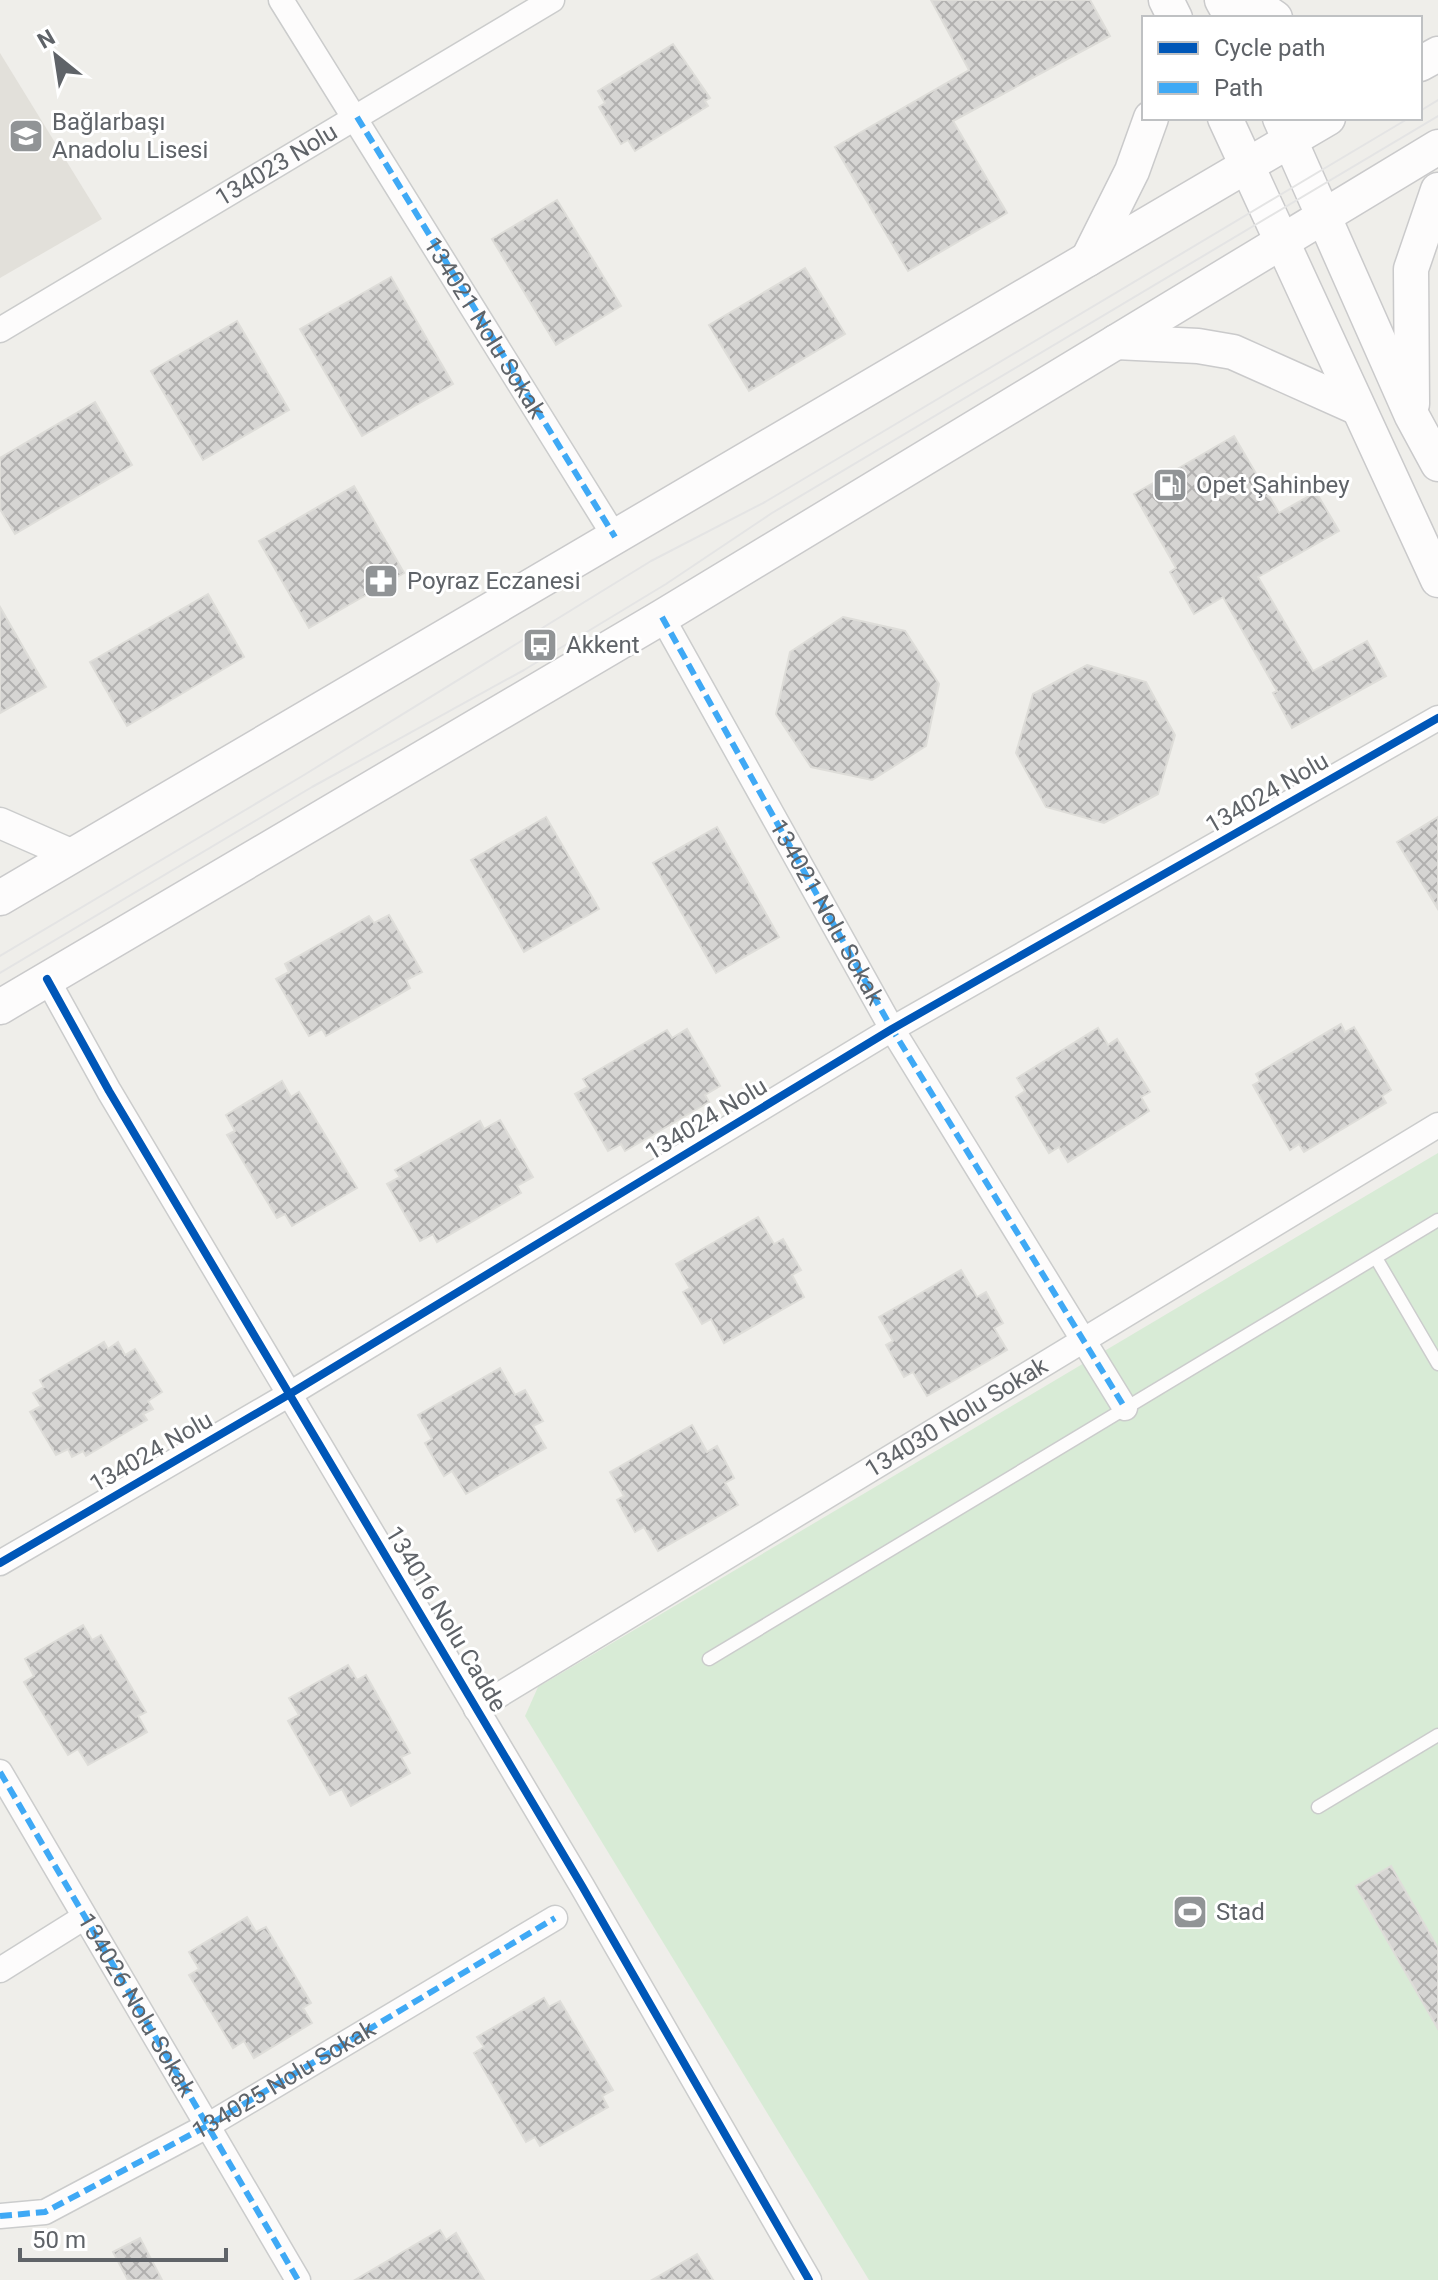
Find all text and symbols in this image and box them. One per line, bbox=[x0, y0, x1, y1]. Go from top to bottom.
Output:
north arrow bbox=[16, 16, 96, 96]
legend bbox=[1142, 16, 1422, 120]
text: N bbox=[33, 24, 59, 54]
text: Cycle path bbox=[1214, 34, 1326, 62]
text: Path bbox=[1214, 74, 1263, 102]
place label: Bağlarbaşı Anadolu Lisesi bbox=[52, 108, 208, 164]
school or university icon: Bağlarbaşı Anadolu Lisesi bbox=[7, 117, 45, 155]
street label: 134023 Nolu bbox=[210, 118, 342, 212]
street label: 134021 Nolu Sokak bbox=[418, 232, 552, 424]
fuel station icon: Opet Şahinbey bbox=[1151, 466, 1189, 504]
place label: Opet Şahinbey bbox=[1196, 471, 1350, 499]
pharmacy icon: Poyraz Eczanesi bbox=[362, 562, 400, 600]
place label: Poyraz Eczanesi bbox=[407, 567, 581, 595]
bus stop icon: Akkent bbox=[521, 626, 559, 664]
place label: Akkent bbox=[566, 631, 640, 659]
street label: 134024 Nolu bbox=[1201, 747, 1333, 839]
street label: 134021 Nolu Sokak bbox=[764, 814, 890, 1011]
street label: 134024 Nolu bbox=[640, 1072, 772, 1166]
street label: 134030 Nolu Sokak bbox=[860, 1351, 1053, 1483]
street label: 134024 Nolu bbox=[85, 1406, 217, 1498]
street label: 134016 Nolu Cadde bbox=[380, 1521, 512, 1717]
sports icon: Stad bbox=[1171, 1893, 1209, 1931]
place label: Stad bbox=[1216, 1898, 1265, 1926]
street label: 134026 Nolu Sokak bbox=[72, 1908, 202, 2102]
street label: 134025 Nolu Sokak bbox=[187, 2014, 381, 2145]
scale bar bbox=[20, 2212, 226, 2262]
text: 50 m bbox=[32, 2226, 86, 2254]

